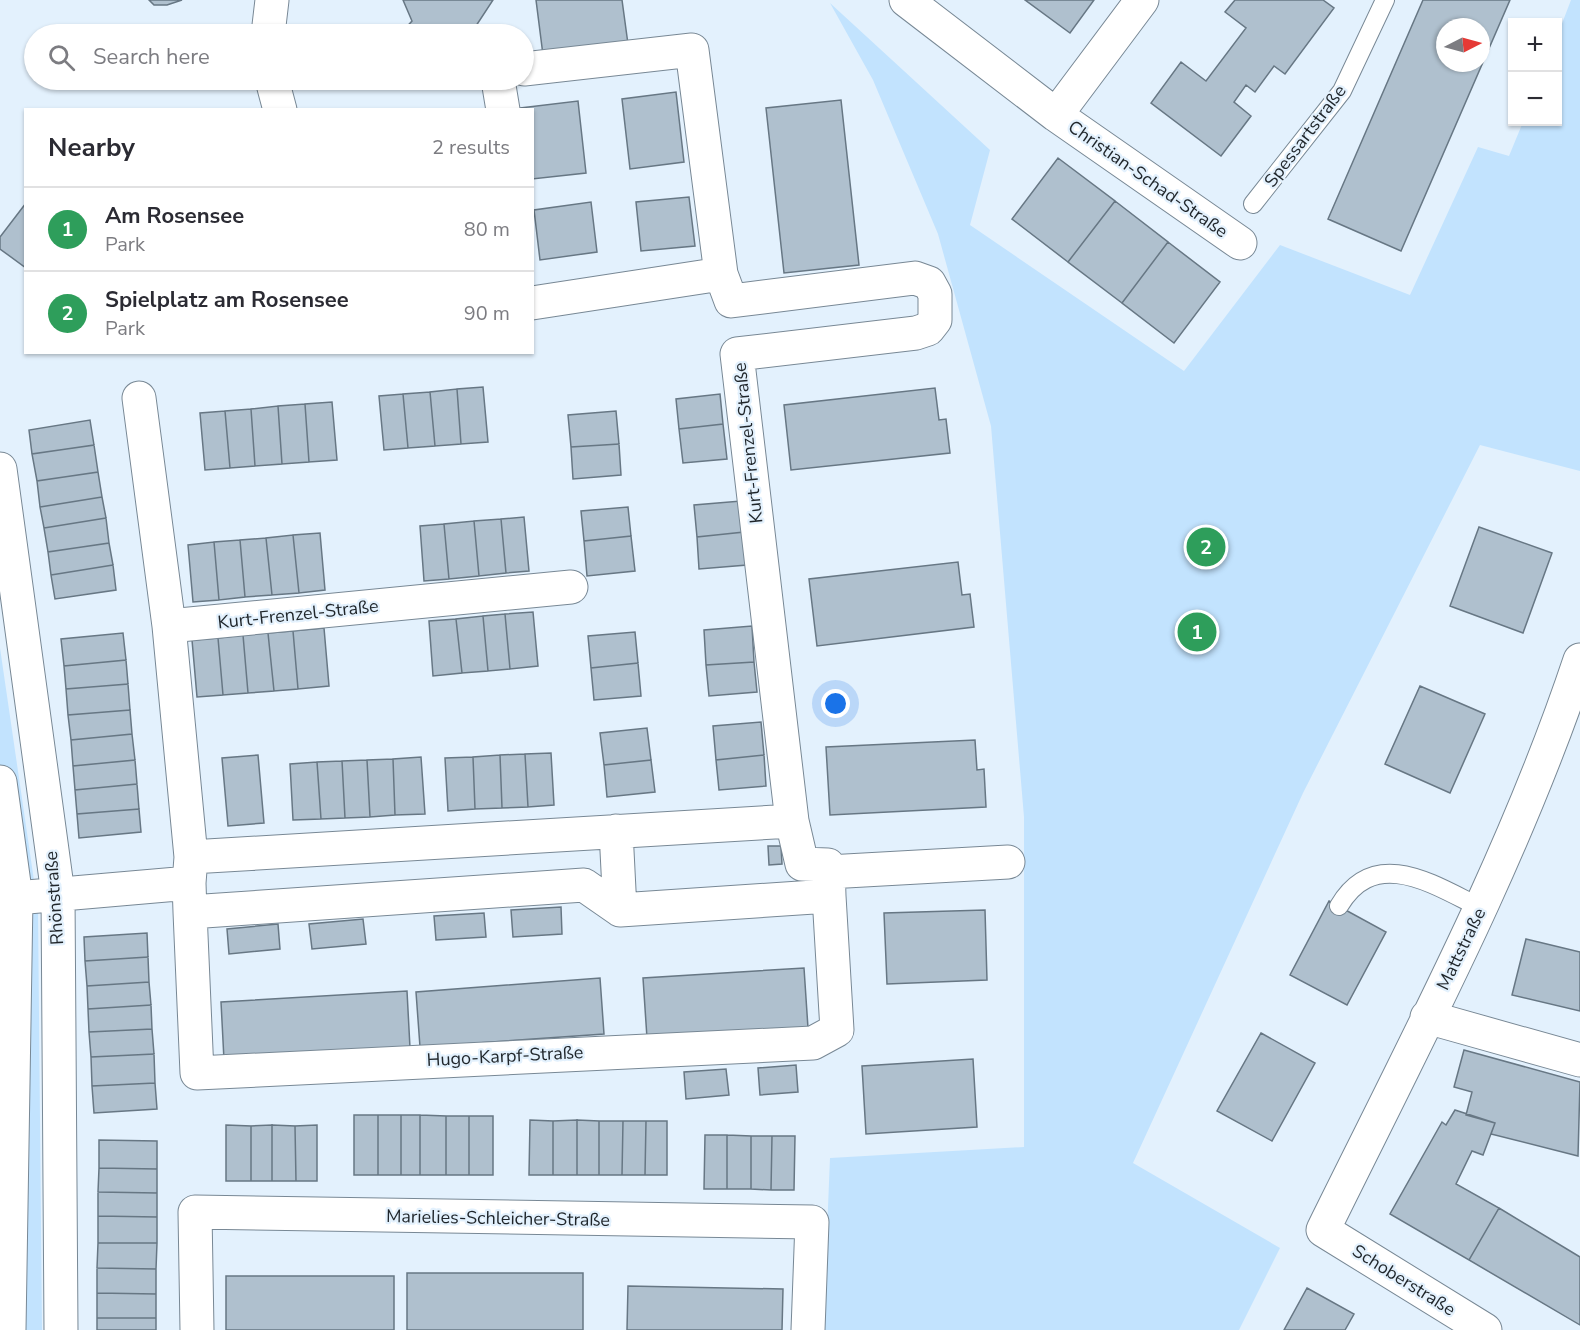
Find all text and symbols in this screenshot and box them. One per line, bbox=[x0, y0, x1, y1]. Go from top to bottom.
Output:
north arrow bbox=[1436, 18, 1490, 72]
map controls bbox=[1508, 18, 1562, 126]
button: + bbox=[1508, 18, 1562, 72]
search box bbox=[24, 24, 534, 90]
icon: search bbox=[45, 41, 78, 74]
text: Search here bbox=[93, 42, 210, 72]
button: − bbox=[1508, 72, 1562, 126]
street label: Spessartstraße bbox=[1259, 80, 1351, 192]
street label: Christian-Schad-Straße bbox=[1063, 115, 1233, 243]
text: Nearby bbox=[48, 130, 135, 165]
text: 2 results bbox=[432, 134, 510, 161]
text: Am Rosensee bbox=[105, 201, 244, 231]
text: 1 bbox=[62, 216, 74, 243]
text: 80 m bbox=[464, 216, 510, 243]
text: Park bbox=[105, 231, 145, 258]
text: Spielplatz am Rosensee bbox=[105, 285, 349, 315]
text: 2 bbox=[62, 300, 74, 327]
text: 90 m bbox=[464, 300, 510, 327]
text: Park bbox=[105, 315, 145, 342]
street label: Kurt-Frenzel-Straße bbox=[728, 361, 768, 525]
pin: 2 bbox=[1186, 524, 1226, 570]
street label: Kurt-Frenzel-Straße bbox=[216, 594, 380, 634]
pin: 1 bbox=[1178, 610, 1216, 654]
your location bbox=[821, 689, 850, 718]
street label: Rhönstraße bbox=[39, 850, 69, 946]
street label: Mattstraße bbox=[1431, 904, 1491, 994]
street label: Hugo-Karpf-Straße bbox=[426, 1040, 584, 1072]
street label: Marielies-Schleicher-Straße bbox=[386, 1204, 610, 1232]
street label: Schoberstraße bbox=[1348, 1239, 1460, 1321]

